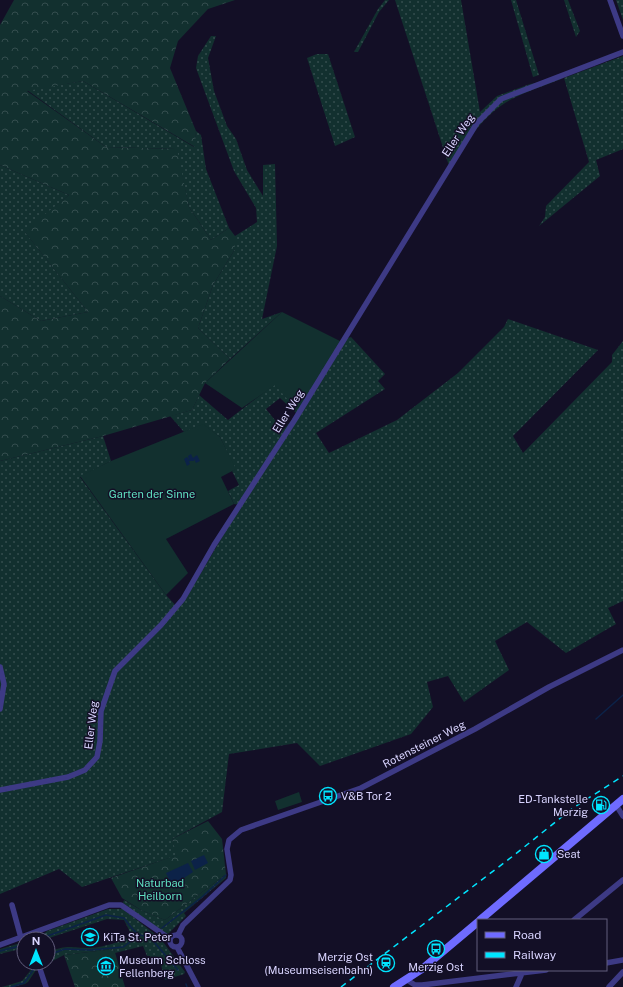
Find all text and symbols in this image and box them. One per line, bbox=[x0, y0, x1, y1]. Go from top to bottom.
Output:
street label: Eller Weg bbox=[439, 111, 477, 159]
street label: Eller Weg bbox=[270, 387, 306, 435]
park label: Garten der Sinne bbox=[109, 488, 195, 500]
street label: Eller Weg bbox=[82, 700, 100, 750]
street label: Rotensteiner Weg bbox=[381, 718, 467, 770]
bus stop icon: V&B Tor 2 bbox=[318, 786, 338, 806]
place label: V&B Tor 2 bbox=[341, 790, 392, 802]
place label: ED-Tankstelle Merzig bbox=[518, 793, 588, 818]
fuel station icon: ED-Tankstelle Merzig bbox=[591, 795, 611, 815]
shop icon: Seat bbox=[534, 844, 554, 864]
place label: Seat bbox=[557, 848, 581, 860]
park label: Naturbad Heilborn bbox=[136, 877, 184, 902]
legend bbox=[477, 919, 607, 971]
school or university icon: KiTa St. Peter bbox=[80, 927, 100, 947]
text: Road bbox=[513, 928, 541, 942]
north arrow bbox=[16, 931, 56, 971]
place label: KiTa St. Peter bbox=[103, 931, 172, 943]
text: N bbox=[32, 935, 40, 947]
bus stop icon: Merzig Ost bbox=[426, 939, 446, 959]
text: Railway bbox=[513, 948, 557, 962]
place label: Merzig Ost (Museumseisenbahn) bbox=[265, 951, 373, 976]
station icon: Merzig Ost (Museumseisenbahn) bbox=[376, 953, 396, 973]
place label: Museum Schloss Fellenberg bbox=[119, 954, 206, 979]
museum icon: Museum Schloss Fellenberg bbox=[96, 956, 116, 976]
place label: Merzig Ost bbox=[408, 961, 464, 973]

